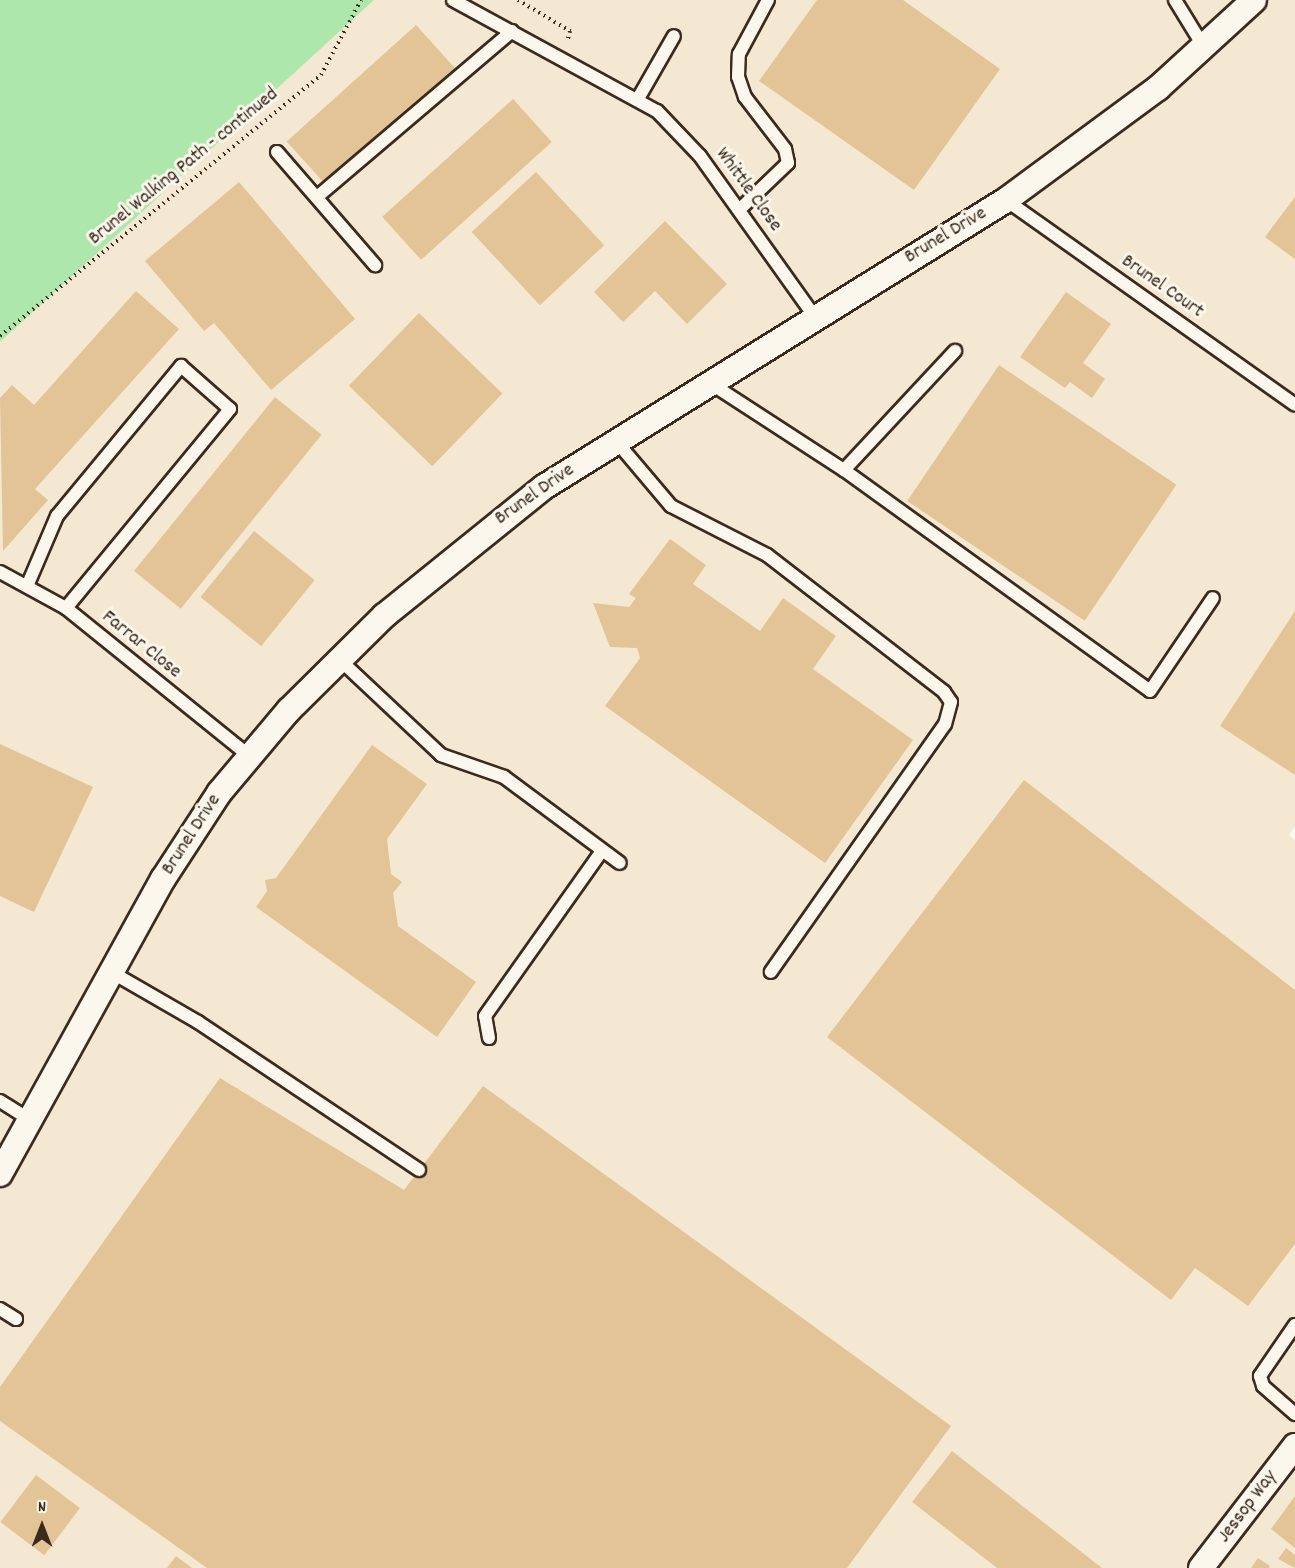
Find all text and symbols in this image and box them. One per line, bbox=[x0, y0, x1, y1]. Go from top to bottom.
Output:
street label: Brunel Walking Path - continued bbox=[84, 83, 284, 251]
street label: Whittle Close bbox=[710, 143, 786, 237]
street label: Brunel Drive bbox=[901, 202, 991, 270]
street label: Brunel Court bbox=[1116, 250, 1208, 324]
street label: Brunel Drive bbox=[491, 459, 579, 531]
street label: Farrar Close bbox=[96, 606, 186, 684]
street label: Brunel Drive bbox=[157, 790, 227, 880]
street label: Jessop Way bbox=[1213, 1466, 1283, 1548]
north arrow bbox=[12, 1496, 72, 1556]
text: N bbox=[38, 1496, 46, 1519]

